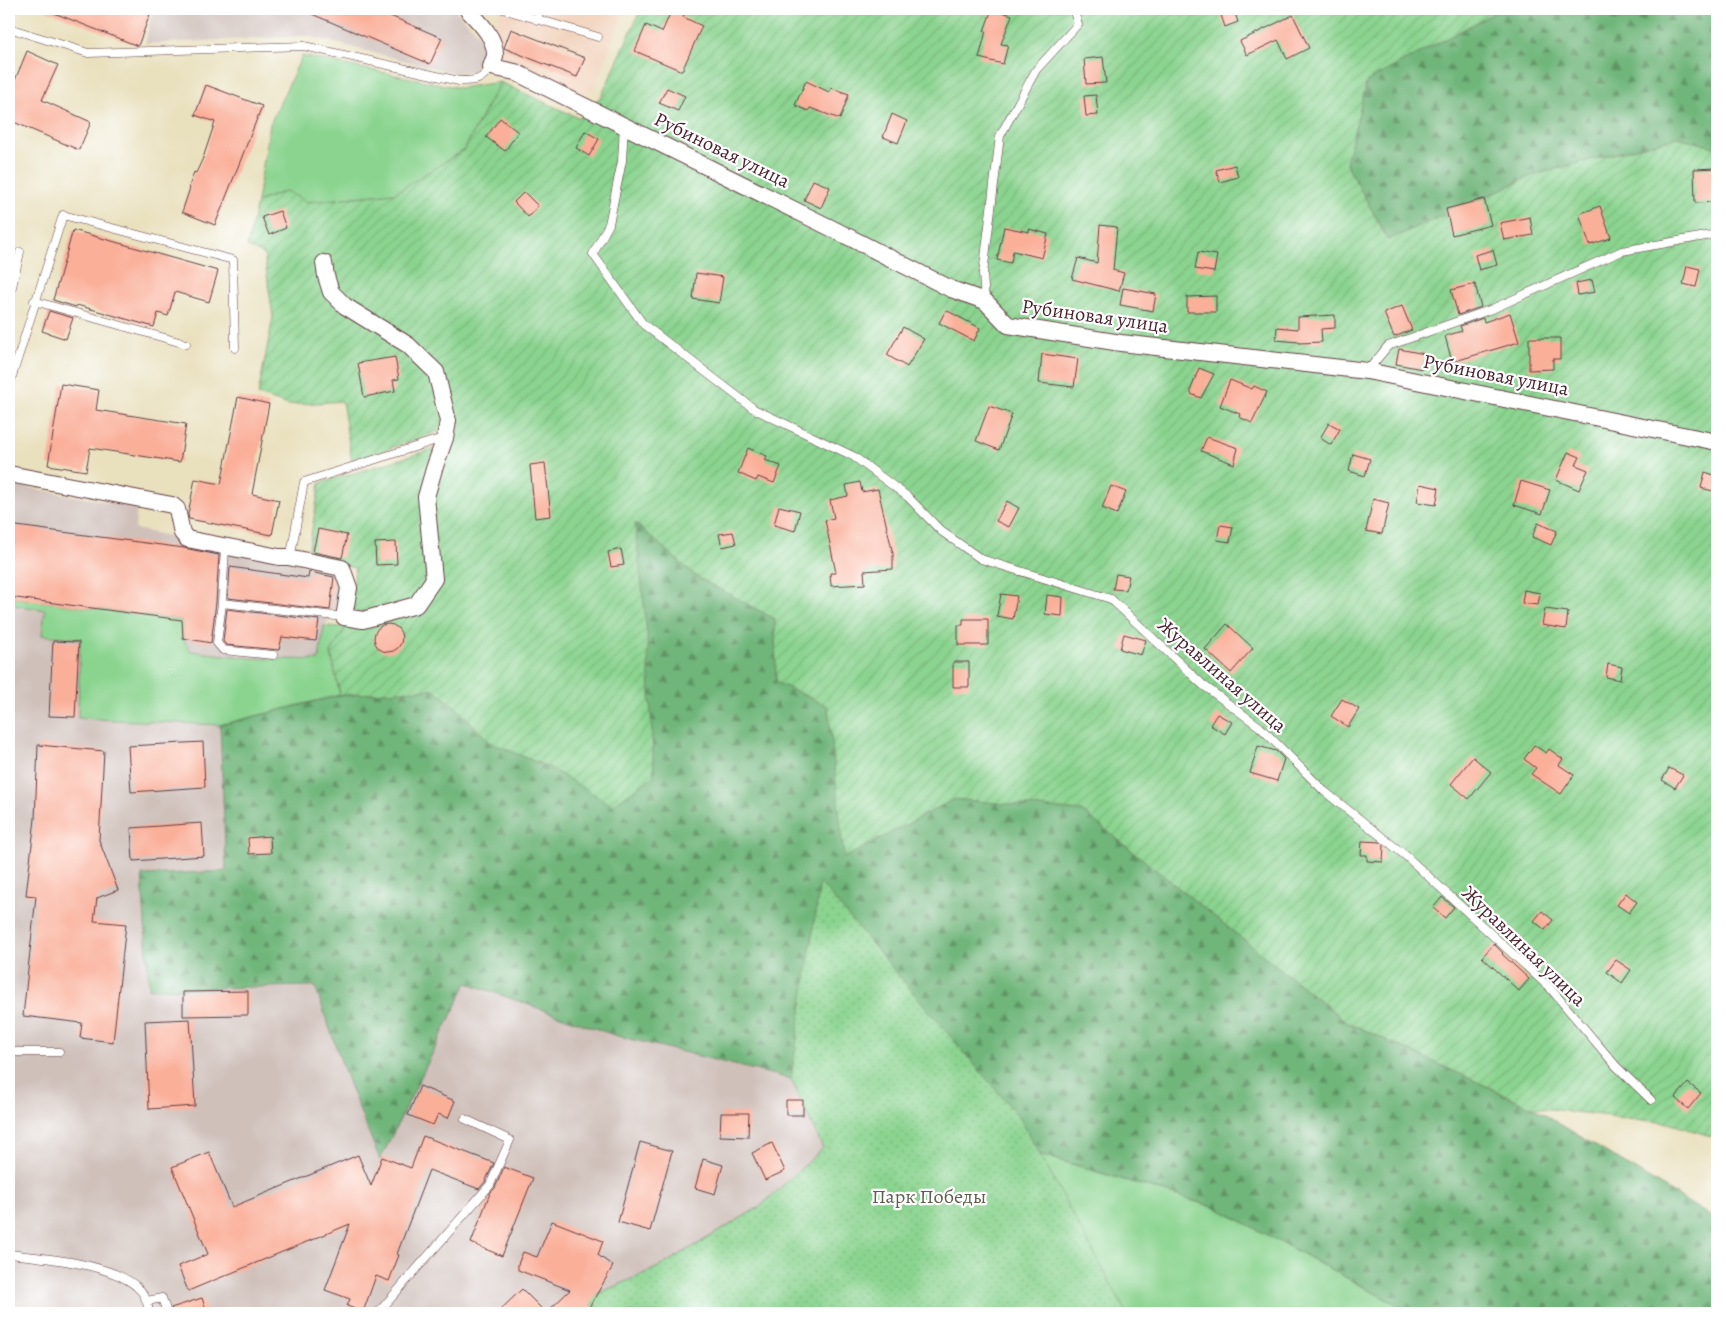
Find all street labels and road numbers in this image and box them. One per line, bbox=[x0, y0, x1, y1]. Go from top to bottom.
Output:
street label: Рубиновая улица bbox=[650, 105, 795, 195]
street label: Рубиновая улица bbox=[1020, 292, 1171, 340]
street label: Рубиновая улица bbox=[1421, 348, 1572, 402]
street label: Журавлиная улица bbox=[1152, 611, 1293, 739]
street label: Журавлиная улица bbox=[1456, 880, 1593, 1013]

